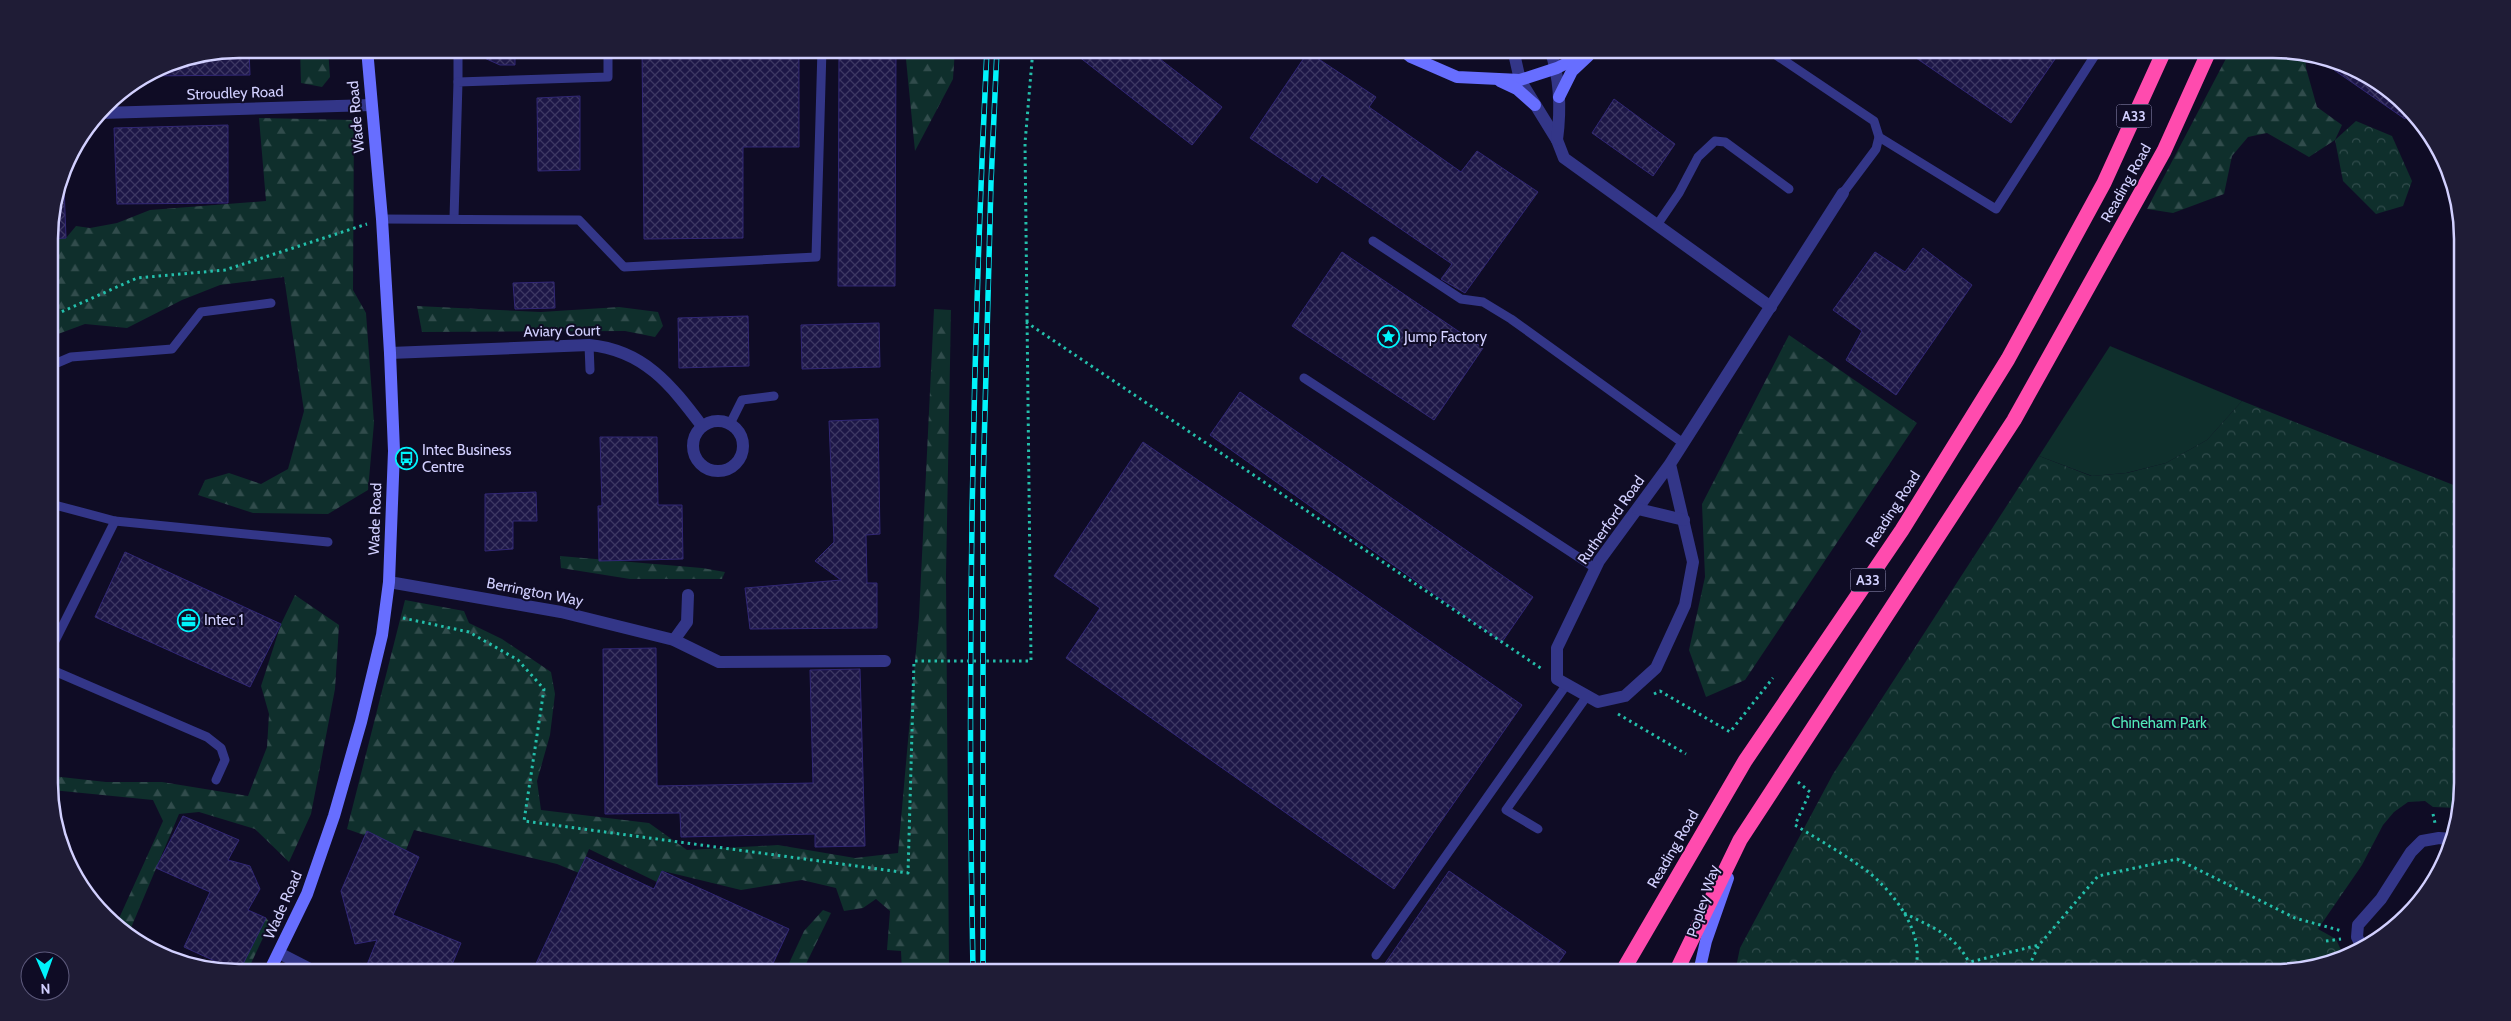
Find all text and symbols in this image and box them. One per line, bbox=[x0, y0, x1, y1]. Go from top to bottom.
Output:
street label: Wade Road bbox=[344, 80, 368, 154]
street label: Stroudley Road bbox=[186, 82, 284, 104]
road number: A33 bbox=[2116, 104, 2152, 128]
street label: Reading Road bbox=[2097, 141, 2155, 225]
street label: Aviary Court bbox=[523, 321, 601, 341]
place icon: Jump Factory bbox=[1376, 325, 1400, 349]
place label: Jump Factory bbox=[1403, 328, 1487, 346]
place label: Intec Business Centre bbox=[422, 441, 511, 476]
bus stop icon: Intec Business Centre bbox=[394, 447, 418, 471]
street label: Reading Road bbox=[1862, 468, 1924, 550]
street label: Rutherford Road bbox=[1574, 472, 1648, 568]
street label: Wade Road bbox=[365, 482, 385, 556]
road number: A33 bbox=[1850, 568, 1886, 592]
street label: Berrington Way bbox=[485, 574, 585, 610]
office icon: Intec 1 bbox=[176, 608, 200, 632]
place label: Intec 1 bbox=[204, 611, 244, 629]
park label: Chineham Park bbox=[2111, 714, 2207, 732]
street label: Reading Road bbox=[1643, 807, 1703, 891]
street label: Popley Way bbox=[1683, 862, 1723, 939]
street label: Wade Road bbox=[260, 868, 306, 942]
north arrow bbox=[20, 951, 70, 1001]
text: N bbox=[40, 980, 51, 998]

